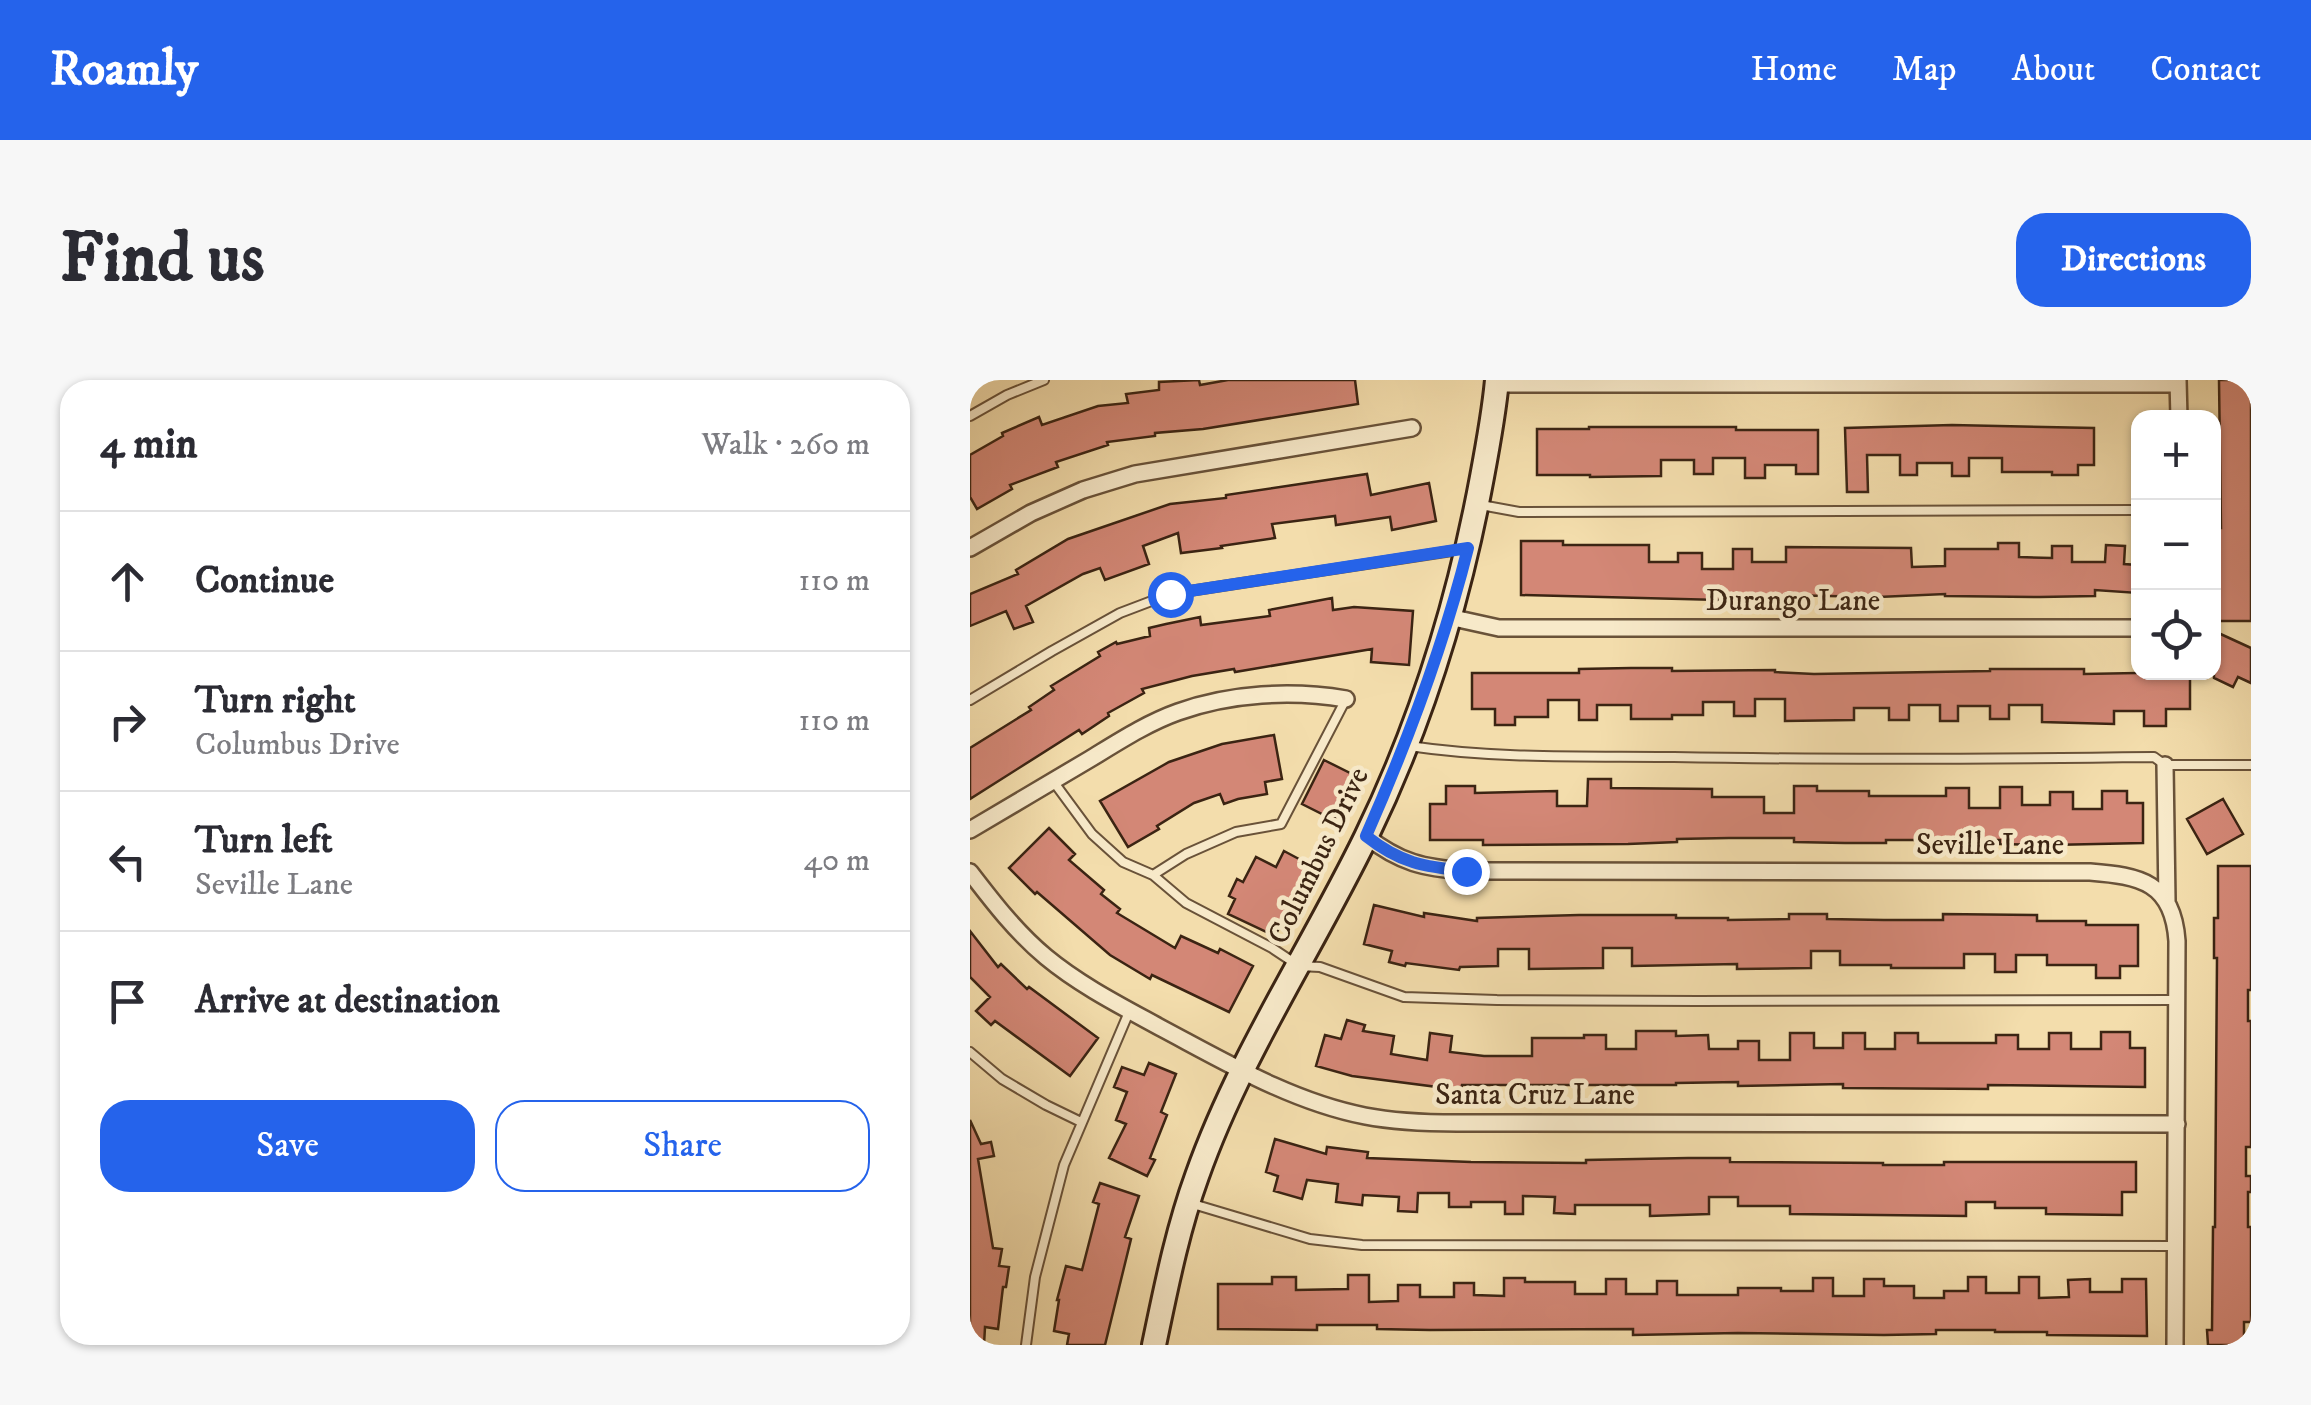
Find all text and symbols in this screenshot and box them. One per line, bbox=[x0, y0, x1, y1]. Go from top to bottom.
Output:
text: Roamly bbox=[50, 40, 198, 100]
text: Home bbox=[1750, 48, 1837, 92]
text: Map bbox=[1892, 48, 1956, 92]
text: About bbox=[2011, 48, 2095, 92]
text: Contact bbox=[2150, 48, 2261, 92]
button: Directions bbox=[2016, 213, 2251, 307]
text: Find us bbox=[60, 216, 264, 304]
map controls bbox=[2131, 410, 2221, 680]
button: + bbox=[2131, 410, 2221, 500]
text: 4 min bbox=[100, 419, 198, 471]
text: Walk · 260 m bbox=[702, 425, 870, 465]
button: − bbox=[2131, 500, 2221, 590]
icon: ahead bbox=[100, 554, 155, 609]
text: Continue bbox=[195, 557, 334, 605]
text: 110 m bbox=[798, 561, 870, 601]
route start bbox=[1148, 572, 1194, 618]
street label: Durango Lane bbox=[1706, 583, 1880, 620]
button: locate bbox=[2131, 590, 2221, 680]
text: Turn right bbox=[195, 677, 356, 725]
icon: right bbox=[100, 694, 155, 749]
text: 110 m bbox=[798, 701, 870, 741]
text: Columbus Drive bbox=[195, 725, 400, 765]
street label: Columbus Drive bbox=[1260, 762, 1378, 950]
text: Turn left bbox=[195, 817, 333, 865]
street label: Seville Lane bbox=[1916, 827, 2064, 864]
icon: left bbox=[100, 834, 155, 889]
text: 40 m bbox=[803, 841, 870, 881]
route end bbox=[1444, 849, 1490, 895]
text: Seville Lane bbox=[195, 865, 353, 905]
icon: arrive bbox=[100, 974, 155, 1029]
text: Arrive at destination bbox=[195, 977, 500, 1025]
street label: Santa Cruz Lane bbox=[1435, 1077, 1635, 1114]
button: Save bbox=[100, 1100, 475, 1192]
button: Share bbox=[495, 1100, 870, 1192]

